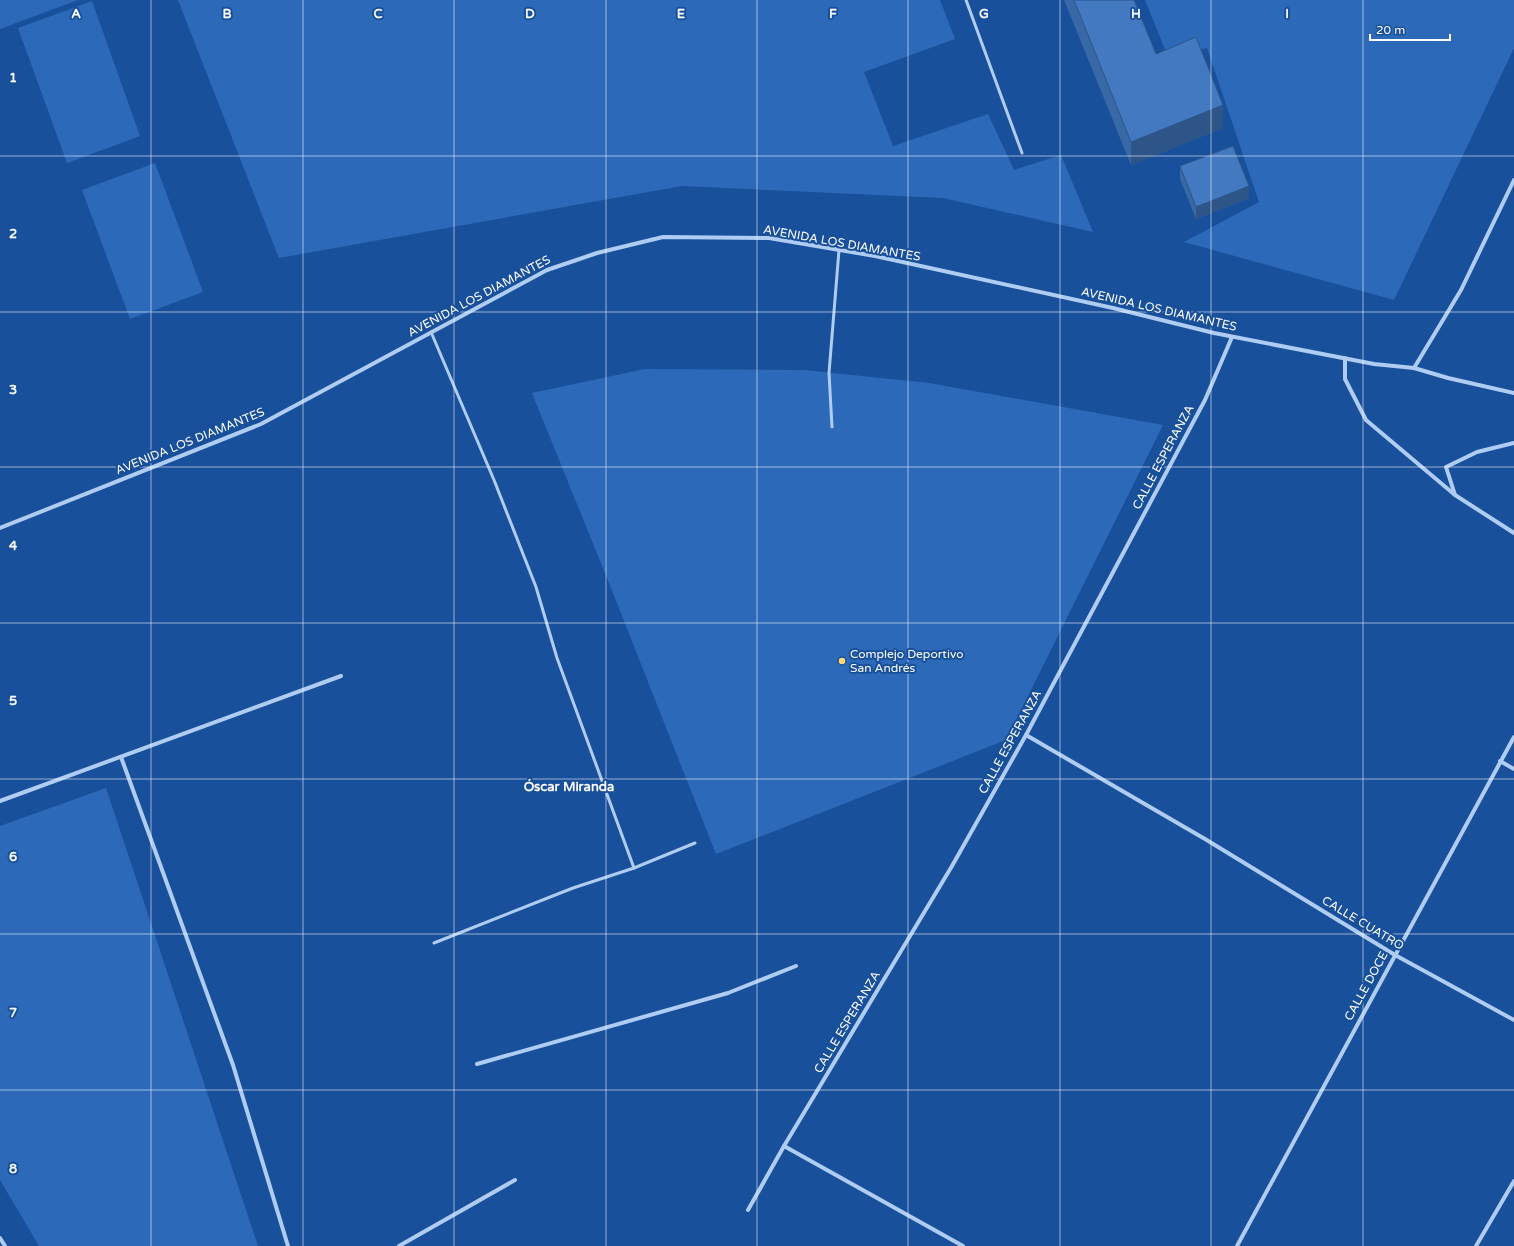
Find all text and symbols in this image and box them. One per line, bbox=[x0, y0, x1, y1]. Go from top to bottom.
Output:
text: A bbox=[71, 6, 81, 22]
text: B bbox=[222, 6, 232, 22]
text: C bbox=[373, 6, 383, 22]
text: D bbox=[525, 6, 535, 22]
text: E bbox=[677, 6, 685, 22]
text: F bbox=[829, 6, 837, 22]
text: G bbox=[979, 6, 989, 22]
text: H bbox=[1131, 6, 1141, 22]
text: I bbox=[1285, 6, 1289, 22]
scale bar bbox=[1370, 16, 1450, 42]
text: 20 m bbox=[1376, 23, 1405, 37]
text: 1 bbox=[9, 70, 17, 86]
street label: AVENIDA LOS DIAMANTES bbox=[762, 222, 922, 264]
text: 2 bbox=[9, 226, 17, 242]
street label: AVENIDA LOS DIAMANTES bbox=[405, 252, 553, 340]
street label: AVENIDA LOS DIAMANTES bbox=[1080, 284, 1238, 334]
text: 3 bbox=[9, 382, 17, 398]
street label: CALLE ESPERANZA bbox=[1129, 402, 1197, 512]
street label: AVENIDA LOS DIAMANTES bbox=[113, 405, 267, 477]
text: 4 bbox=[9, 538, 18, 554]
place label: Complejo Deportivo San Andrés bbox=[850, 647, 963, 675]
marker: Complejo Deportivo San Andrés bbox=[837, 656, 847, 666]
street label: CALLE ESPERANZA bbox=[976, 688, 1044, 796]
text: 5 bbox=[9, 693, 17, 709]
district label: Óscar Miranda bbox=[524, 778, 614, 795]
text: 6 bbox=[9, 849, 17, 865]
street label: CALLE CUATRO bbox=[1320, 893, 1407, 953]
street label: CALLE DOCE bbox=[1341, 949, 1391, 1023]
street label: CALLE ESPERANZA bbox=[811, 968, 883, 1075]
text: 7 bbox=[9, 1005, 17, 1021]
text: 8 bbox=[9, 1161, 17, 1177]

